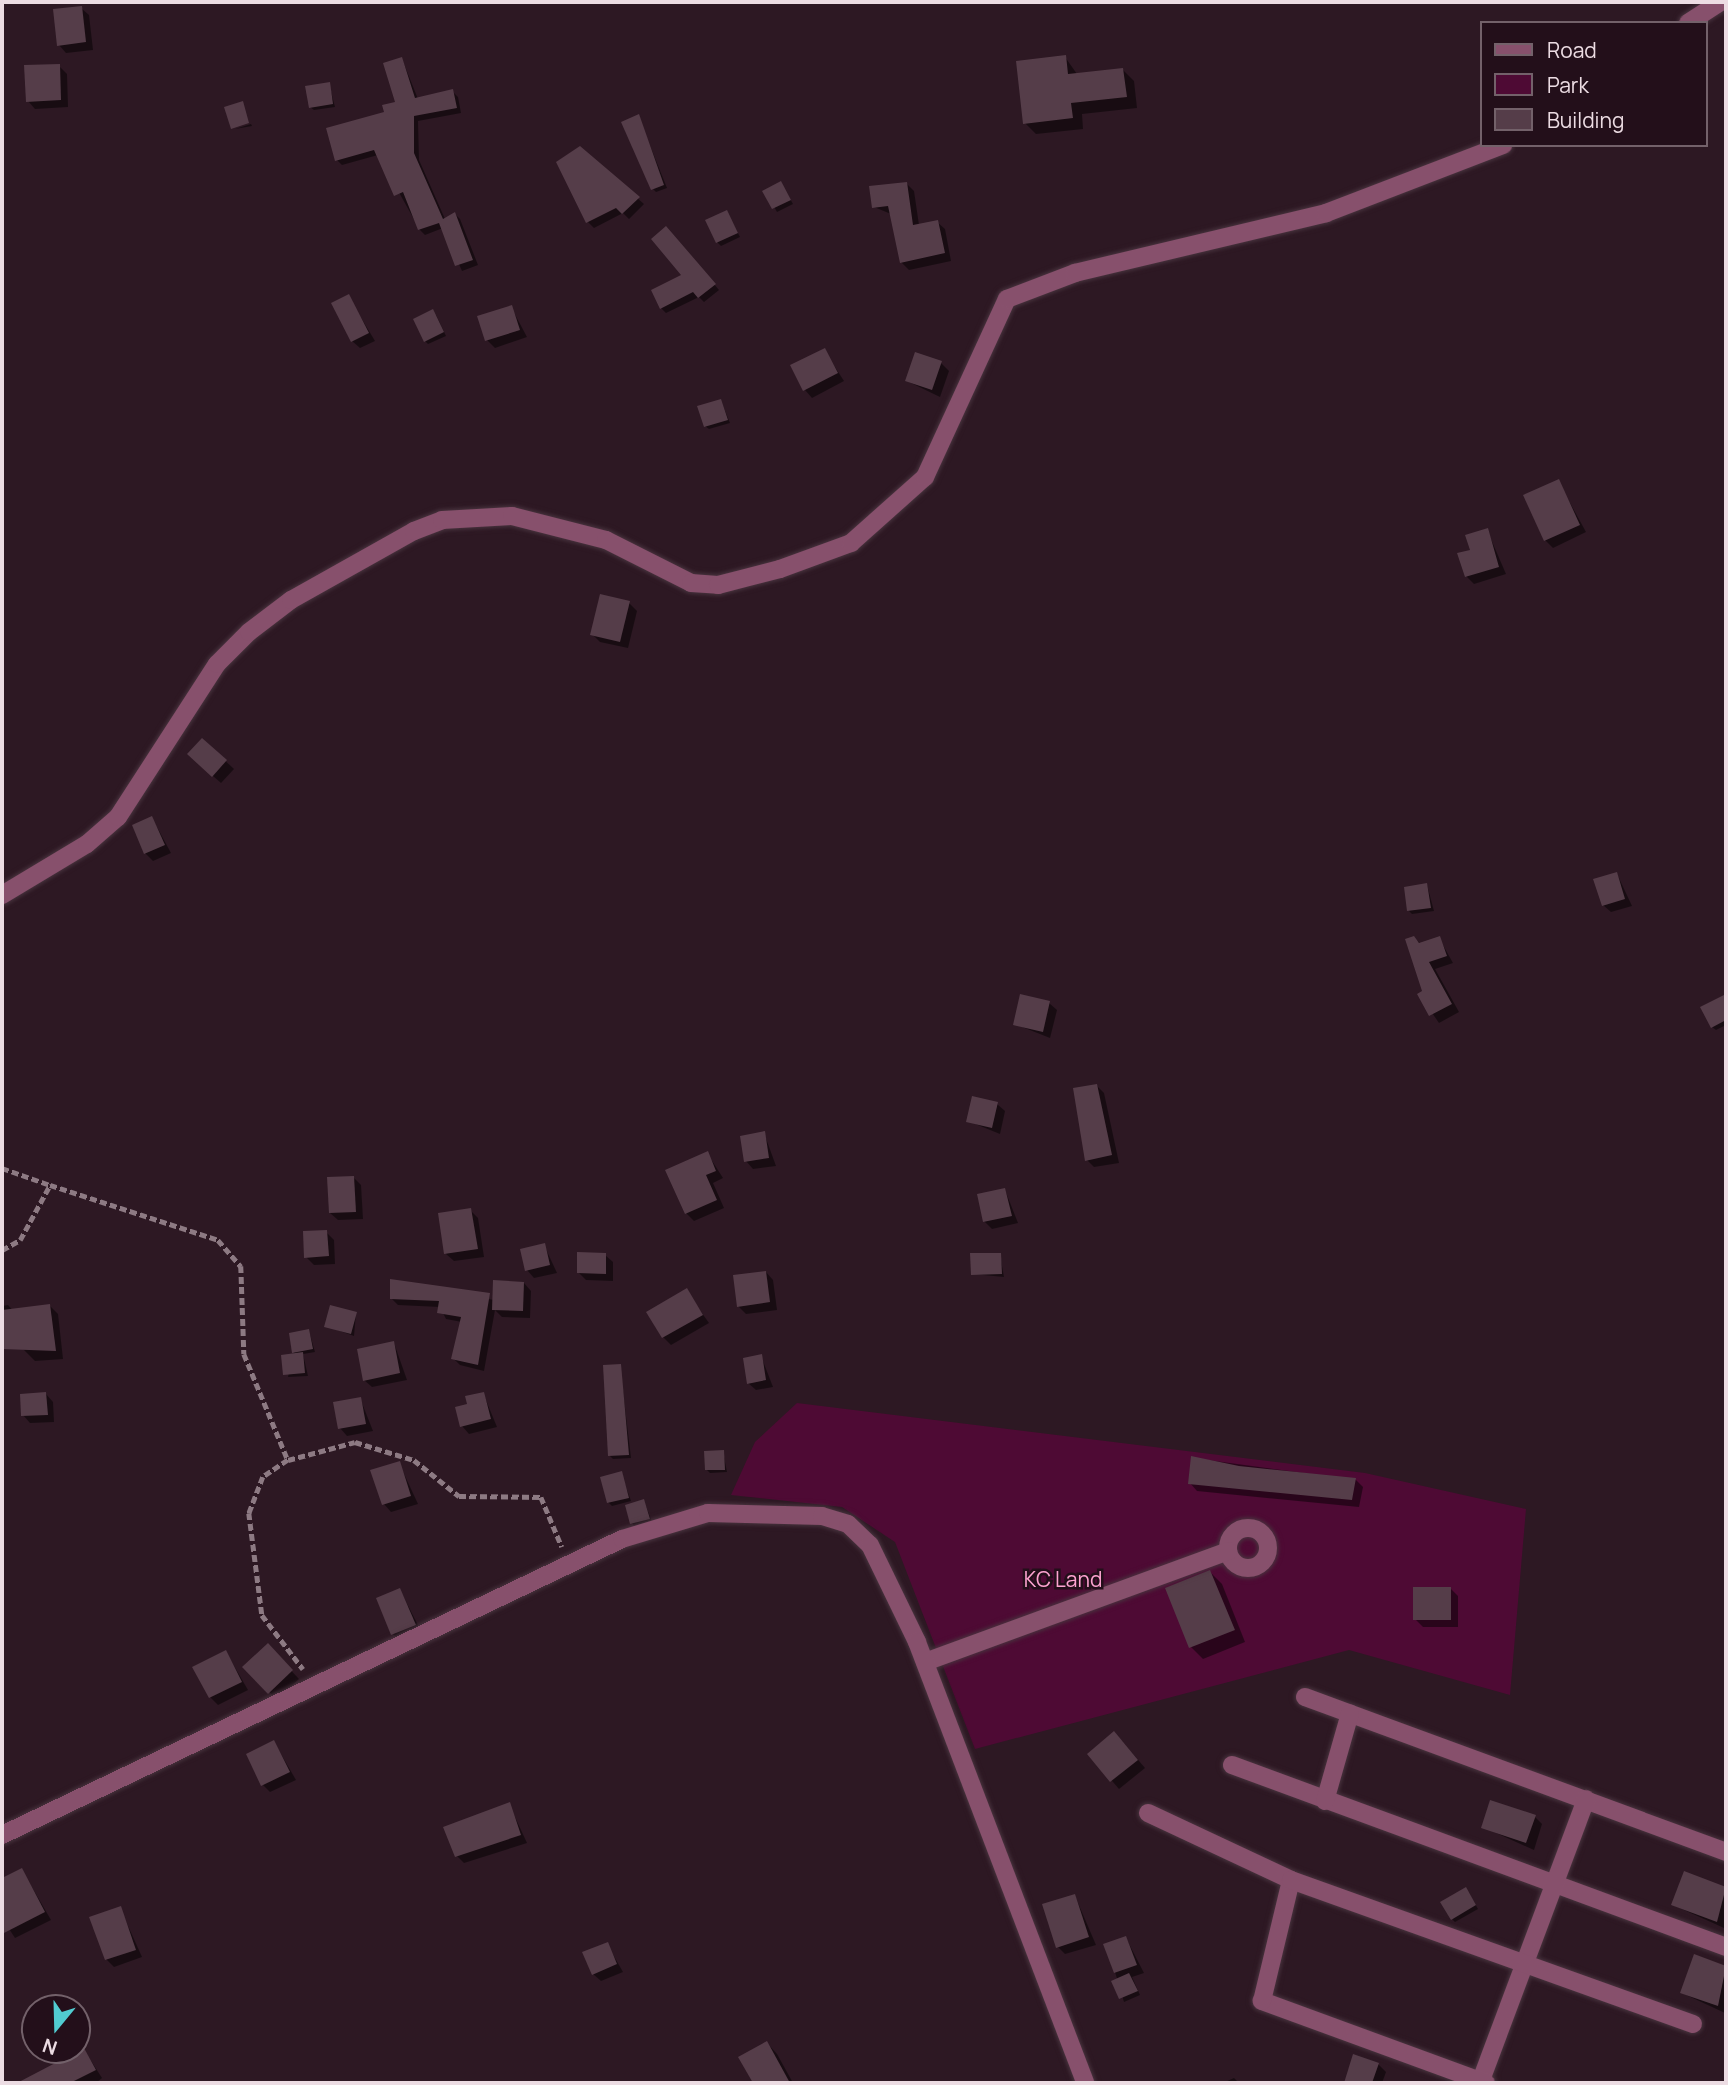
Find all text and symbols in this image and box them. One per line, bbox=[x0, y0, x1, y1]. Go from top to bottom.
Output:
legend bbox=[1480, 21, 1707, 147]
text: Road bbox=[1547, 36, 1597, 64]
text: Park bbox=[1547, 71, 1589, 99]
text: Building bbox=[1547, 106, 1624, 134]
park label: KC Land bbox=[1024, 1566, 1102, 1592]
north arrow bbox=[21, 1994, 91, 2064]
text: N bbox=[39, 2032, 61, 2061]

